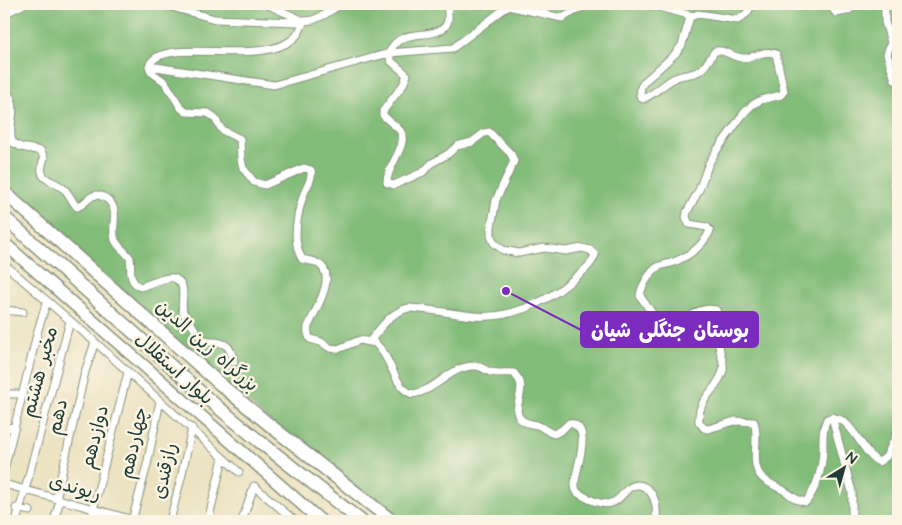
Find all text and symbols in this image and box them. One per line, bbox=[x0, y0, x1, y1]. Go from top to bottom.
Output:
street label: بزرگراه زین الدین bbox=[149, 294, 265, 398]
callout: بوستان جنگلی شیان bbox=[581, 312, 758, 347]
text: بوستان جنگلی شیان bbox=[591, 317, 749, 345]
street label: مخبر هشتم bbox=[15, 324, 65, 420]
street label: بلوار استقلال bbox=[129, 326, 219, 412]
street label: دهم bbox=[41, 396, 75, 438]
street label: دوازدهم bbox=[74, 402, 116, 472]
street label: چهاردهم bbox=[113, 405, 155, 481]
street label: رازقندی bbox=[145, 440, 185, 502]
north arrow bbox=[820, 442, 870, 492]
text: N bbox=[842, 448, 861, 469]
street label: ریوندی bbox=[46, 468, 104, 508]

